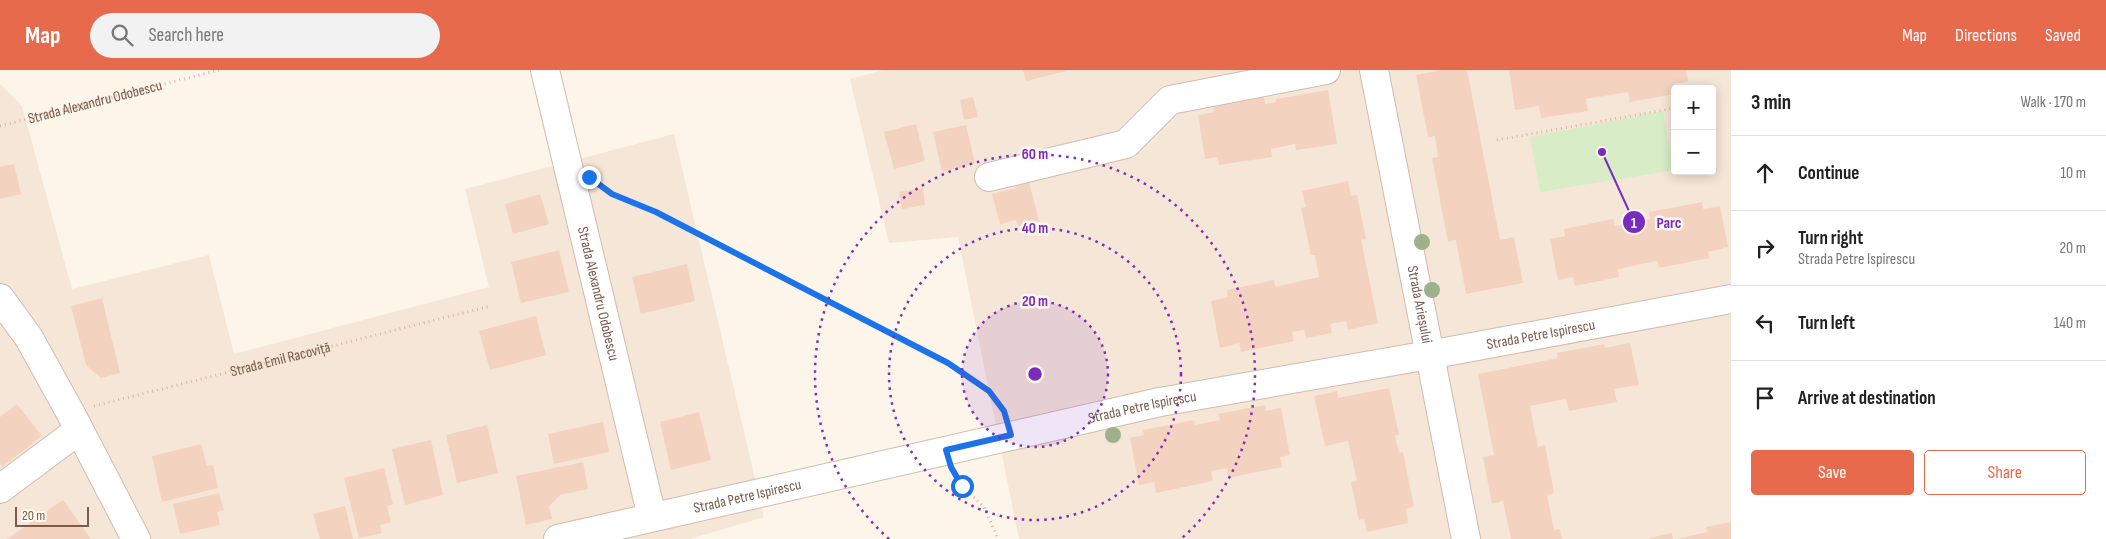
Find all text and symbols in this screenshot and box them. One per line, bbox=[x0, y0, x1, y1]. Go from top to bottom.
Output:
search box bbox=[90, 13, 440, 58]
text: Map bbox=[25, 21, 60, 50]
icon: search bbox=[108, 21, 136, 49]
text: Search here bbox=[148, 24, 224, 47]
text: Map bbox=[1902, 25, 1927, 46]
text: Directions bbox=[1955, 25, 2017, 46]
text: Saved bbox=[2045, 25, 2081, 46]
street label: Strada Alexandru Odobescu bbox=[26, 75, 164, 128]
map controls bbox=[1671, 85, 1716, 175]
button: + bbox=[1671, 85, 1716, 130]
text: 3 min bbox=[1751, 90, 1791, 115]
text: Walk · 170 m bbox=[2021, 93, 2086, 112]
button: − bbox=[1671, 130, 1716, 175]
text: 60 m bbox=[1022, 145, 1048, 164]
icon: ahead bbox=[1751, 159, 1779, 187]
text: Continue bbox=[1798, 162, 1859, 185]
text: 10 m bbox=[2060, 164, 2086, 183]
route end bbox=[578, 166, 601, 189]
callout: Parc bbox=[1622, 207, 1692, 238]
text: 1 bbox=[1631, 214, 1637, 233]
text: Parc bbox=[1656, 214, 1682, 233]
text: 40 m bbox=[1022, 219, 1048, 238]
street label: Strada Alexandru Odobescu bbox=[573, 225, 624, 363]
text: Turn right bbox=[1798, 227, 1863, 250]
icon: right bbox=[1751, 234, 1779, 262]
text: 20 m bbox=[2059, 239, 2086, 258]
text: Strada Petre Ispirescu bbox=[1798, 250, 1915, 269]
street label: Strada Arieșului bbox=[1403, 264, 1437, 345]
text: 20 m bbox=[1022, 292, 1048, 311]
icon: left bbox=[1751, 309, 1779, 337]
text: Turn left bbox=[1798, 312, 1855, 335]
text: 140 m bbox=[2054, 314, 2086, 333]
street label: Strada Petre Ispirescu bbox=[1485, 315, 1596, 354]
street label: Strada Emil Racoviță bbox=[228, 337, 332, 381]
centre of rings bbox=[1026, 365, 1044, 383]
icon: arrive bbox=[1751, 384, 1779, 412]
street label: Strada Petre Ispirescu bbox=[1086, 386, 1198, 428]
text: Arrive at destination bbox=[1798, 387, 1936, 410]
button: Save bbox=[1751, 450, 1914, 495]
button: Share bbox=[1924, 450, 2086, 495]
street label: Strada Petre Ispirescu bbox=[691, 474, 803, 517]
route start bbox=[951, 475, 974, 498]
scale bar bbox=[15, 504, 89, 527]
text: 20 m bbox=[22, 507, 45, 524]

